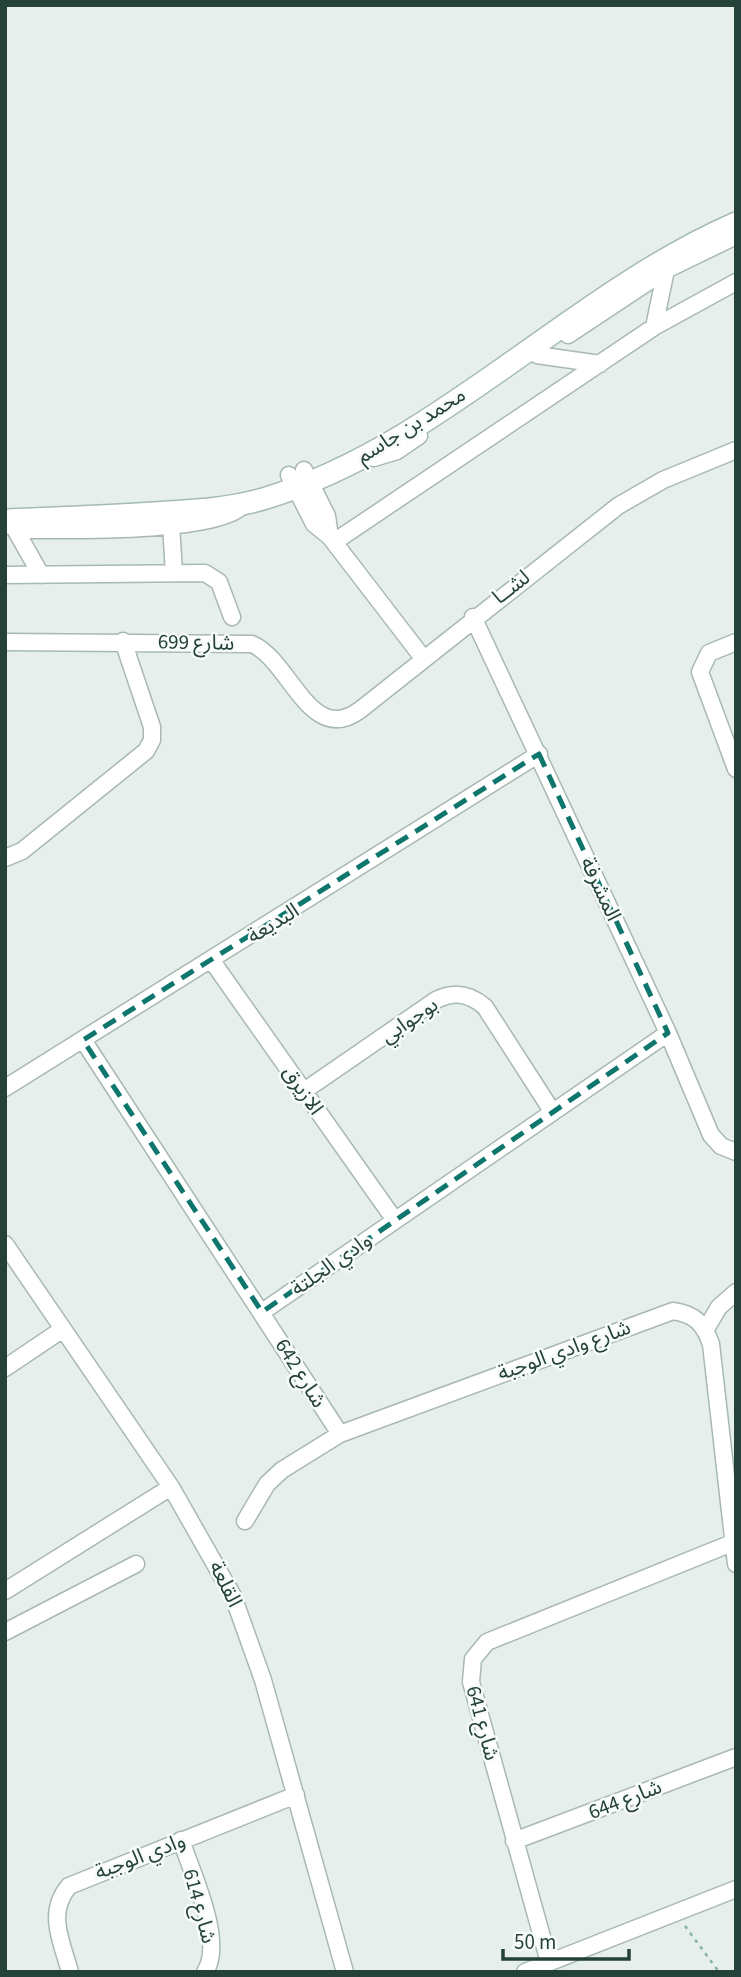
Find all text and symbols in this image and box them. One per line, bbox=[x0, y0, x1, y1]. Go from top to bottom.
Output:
street label: محمد بن جاسم bbox=[351, 379, 471, 471]
street label: لشــا bbox=[486, 563, 536, 611]
street label: شارع 699 bbox=[158, 626, 234, 658]
street label: المشرفة bbox=[573, 852, 629, 926]
street label: البديعة bbox=[241, 895, 305, 951]
street label: بوجوابي bbox=[374, 990, 444, 1051]
street label: الازيرق bbox=[275, 1059, 331, 1121]
street label: وادي الجلتة bbox=[284, 1225, 378, 1304]
street label: شارع وادي الوجبة bbox=[493, 1312, 635, 1389]
street label: شارع 642 bbox=[268, 1333, 334, 1413]
street label: القلعة bbox=[202, 1556, 250, 1612]
street label: شارع 641 bbox=[459, 1682, 507, 1764]
street label: شارع 644 bbox=[584, 1771, 666, 1827]
street label: وادي الوجبة bbox=[90, 1825, 190, 1888]
street label: شارع 614 bbox=[176, 1865, 224, 1947]
scale bar bbox=[503, 1918, 629, 1962]
text: 50 m bbox=[514, 1927, 556, 1957]

